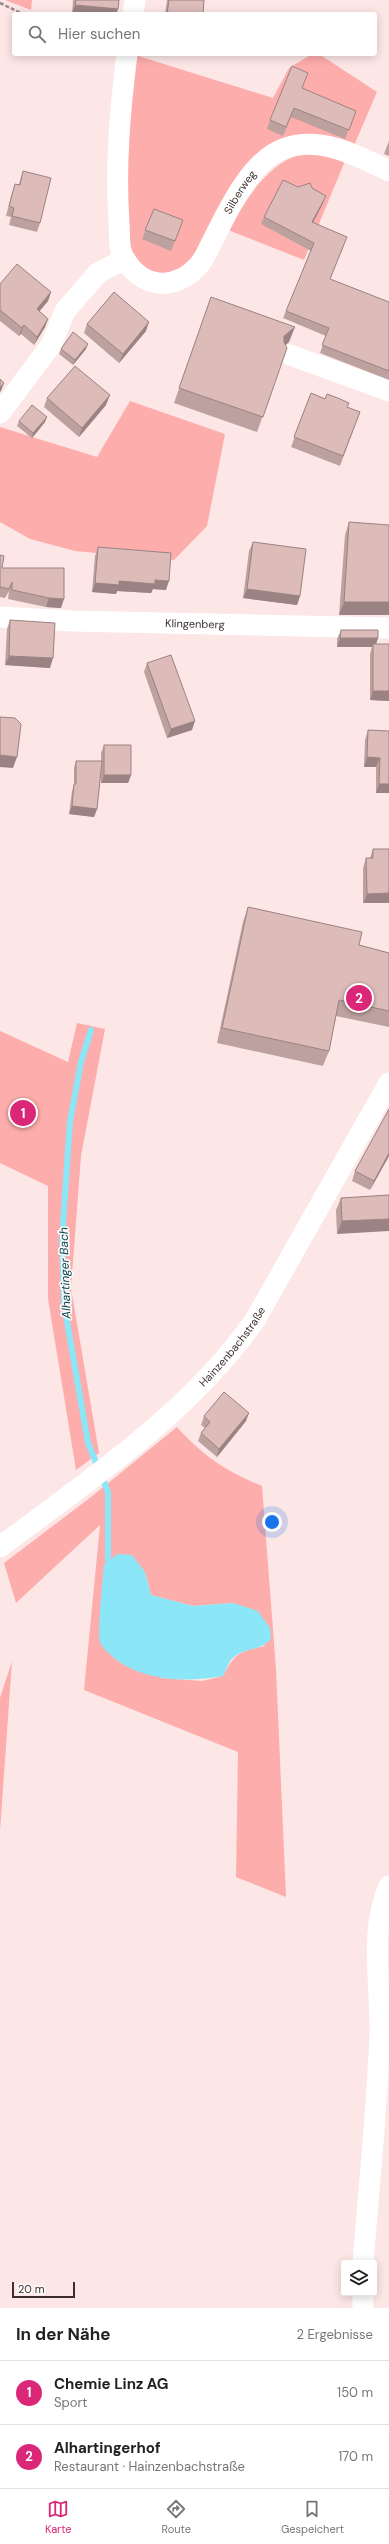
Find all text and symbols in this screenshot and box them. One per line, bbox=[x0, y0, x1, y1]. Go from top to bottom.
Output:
search box bbox=[12, 12, 377, 56]
icon: search bbox=[26, 23, 48, 45]
text: Hier suchen bbox=[58, 24, 140, 44]
street label: Silberweg bbox=[221, 167, 259, 216]
street label: Klingenberg bbox=[165, 616, 225, 631]
pin: 2 bbox=[346, 983, 372, 1013]
pin: 1 bbox=[10, 1098, 36, 1128]
water label: Alhartinger Bach bbox=[55, 1227, 75, 1320]
street label: Hainzenbachstraße bbox=[196, 1304, 268, 1389]
your location bbox=[262, 1512, 282, 1532]
map controls bbox=[341, 2260, 377, 2296]
button: layers bbox=[341, 2260, 377, 2296]
scale bar bbox=[12, 2280, 75, 2299]
text: 20 m bbox=[18, 2282, 44, 2296]
text: In der Nähe bbox=[16, 2323, 111, 2345]
text: 2 Ergebnisse bbox=[297, 2326, 373, 2343]
text: Chemie Linz AG bbox=[54, 2374, 168, 2394]
text: 1 bbox=[27, 2384, 31, 2401]
text: 150 m bbox=[337, 2384, 373, 2401]
text: Sport bbox=[54, 2394, 87, 2411]
text: Alhartingerhof bbox=[54, 2438, 161, 2458]
text: 2 bbox=[25, 2448, 33, 2465]
text: 170 m bbox=[338, 2448, 373, 2465]
text: Restaurant · Hainzenbachstraße bbox=[54, 2458, 245, 2475]
tab: Karte bbox=[45, 2498, 72, 2536]
tab: Route bbox=[162, 2498, 191, 2536]
tab: Gespeichert bbox=[281, 2498, 344, 2536]

